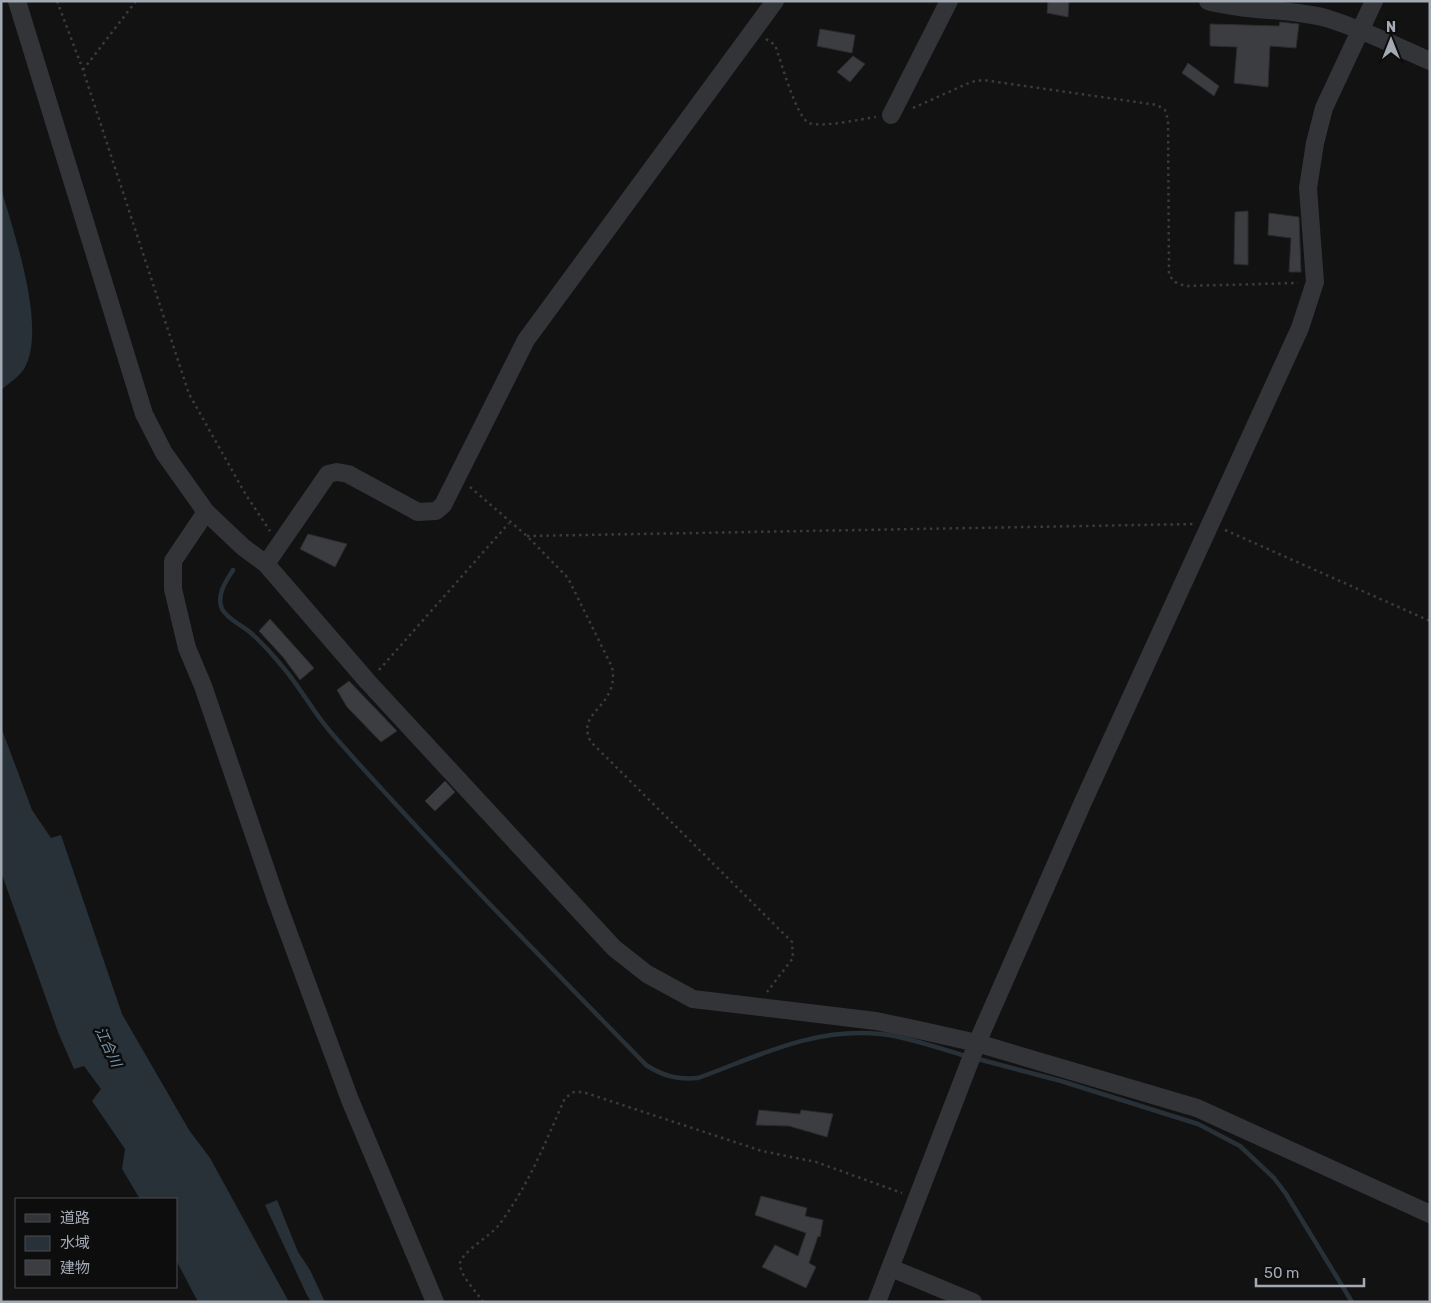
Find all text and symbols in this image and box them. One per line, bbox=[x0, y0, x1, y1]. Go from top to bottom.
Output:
north arrow bbox=[1366, 15, 1416, 65]
text: N bbox=[1386, 19, 1396, 36]
water label: 江合川 bbox=[91, 1024, 125, 1071]
legend bbox=[15, 1198, 178, 1288]
text: 道路 bbox=[60, 1209, 90, 1227]
text: 水域 bbox=[60, 1234, 90, 1252]
scale bar bbox=[1256, 1256, 1364, 1288]
text: 建物 bbox=[60, 1259, 90, 1277]
text: 50 m bbox=[1264, 1264, 1299, 1282]

